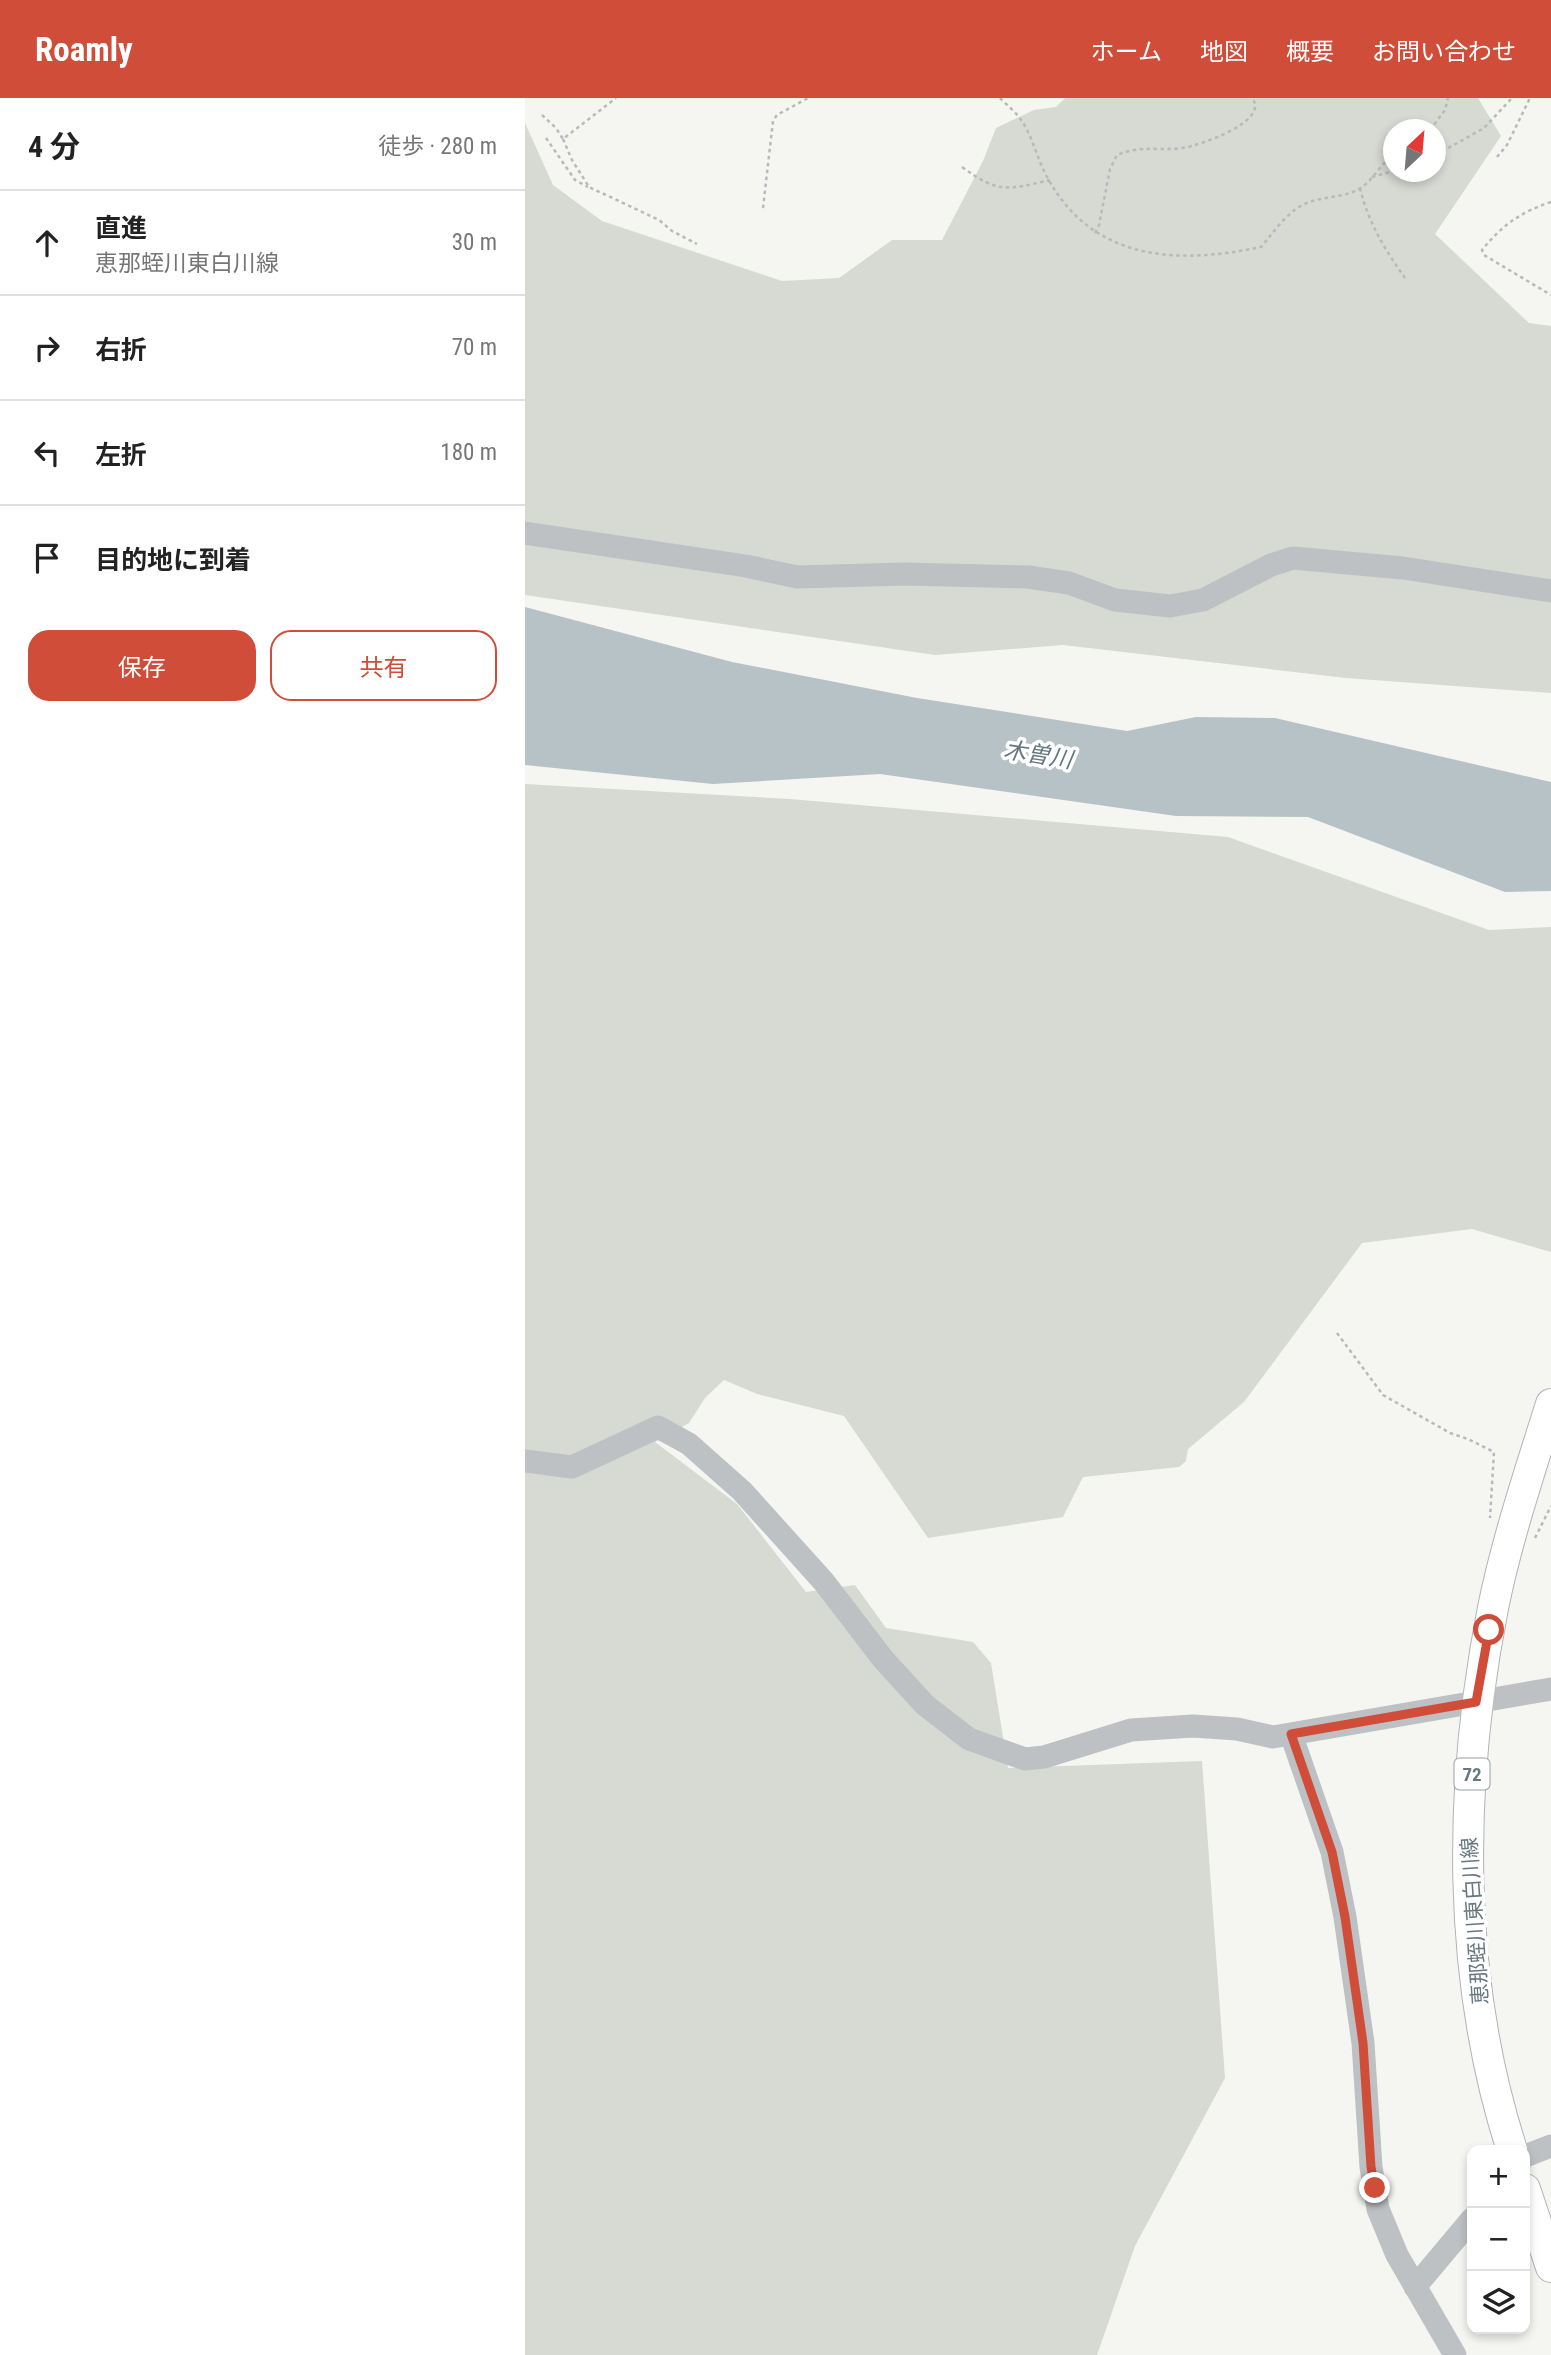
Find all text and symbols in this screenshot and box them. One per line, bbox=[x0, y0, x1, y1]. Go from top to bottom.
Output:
text: Roamly bbox=[35, 30, 133, 69]
text: ホーム bbox=[1091, 38, 1162, 66]
text: 地図 bbox=[1200, 38, 1248, 66]
text: 概要 bbox=[1286, 38, 1334, 66]
text: お問い合わせ bbox=[1372, 38, 1516, 66]
north arrow bbox=[1383, 119, 1446, 182]
text: 4 分 bbox=[28, 129, 80, 164]
text: 徒歩 · 280 m bbox=[378, 133, 497, 160]
text: 直進 bbox=[95, 213, 147, 243]
icon: ahead bbox=[28, 224, 66, 262]
text: 30 m bbox=[452, 229, 497, 256]
text: 恵那蛭川東白川線 bbox=[95, 250, 279, 277]
icon: right bbox=[28, 329, 66, 367]
text: 70 m bbox=[452, 334, 497, 361]
text: 右折 bbox=[95, 335, 147, 365]
icon: left bbox=[28, 434, 66, 472]
text: 180 m bbox=[440, 439, 497, 466]
text: 左折 bbox=[95, 440, 147, 470]
icon: arrive bbox=[28, 539, 66, 577]
text: 目的地に到着 bbox=[95, 545, 251, 575]
button: 保存 bbox=[28, 630, 256, 701]
button: 共有 bbox=[270, 630, 497, 701]
water label: 木曽川 bbox=[1002, 736, 1077, 774]
route start bbox=[1473, 1614, 1504, 1645]
road number: 72 bbox=[1455, 1758, 1489, 1790]
street label: 恵那蛭川東白川線 bbox=[1457, 1836, 1493, 2006]
map controls bbox=[1467, 2145, 1530, 2334]
button: + bbox=[1467, 2145, 1530, 2208]
route end bbox=[1359, 2172, 1390, 2203]
button: − bbox=[1467, 2208, 1530, 2271]
button: layers bbox=[1467, 2271, 1530, 2334]

